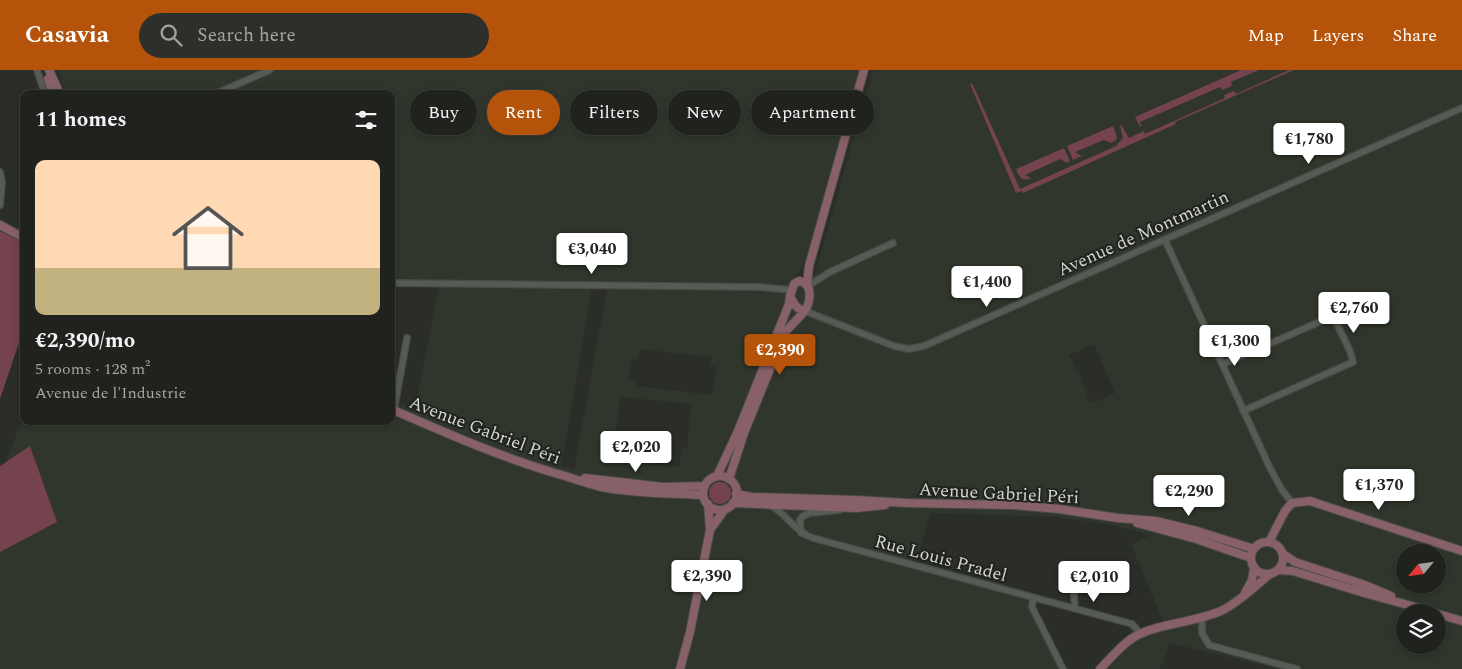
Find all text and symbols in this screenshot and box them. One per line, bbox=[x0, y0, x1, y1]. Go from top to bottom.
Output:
search box bbox=[139, 13, 489, 58]
text: Casavia bbox=[25, 17, 109, 53]
icon: search bbox=[157, 21, 185, 49]
text: Search here bbox=[197, 21, 296, 50]
text: Map bbox=[1248, 22, 1284, 49]
text: Layers bbox=[1312, 22, 1364, 49]
text: Share bbox=[1392, 22, 1437, 49]
chip: Buy bbox=[410, 90, 477, 135]
chip: Rent bbox=[487, 90, 560, 135]
chip: Filters bbox=[570, 90, 658, 135]
chip: New bbox=[668, 90, 741, 135]
chip: Apartment bbox=[751, 90, 874, 135]
text: 11 homes bbox=[35, 104, 127, 136]
icon: filters bbox=[352, 106, 380, 134]
pin: €1,780 bbox=[1268, 122, 1350, 165]
text: €1,780 bbox=[1284, 127, 1334, 151]
street label: Avenue de Montmartin bbox=[1053, 183, 1233, 283]
icon: home bbox=[163, 193, 253, 283]
pin: €3,040 bbox=[551, 232, 633, 275]
text: €3,040 bbox=[567, 237, 617, 261]
pin: €1,400 bbox=[946, 266, 1028, 308]
text: €1,400 bbox=[962, 270, 1012, 294]
pin: €2,760 bbox=[1313, 292, 1395, 334]
text: €2,760 bbox=[1329, 296, 1379, 320]
pin: €1,300 bbox=[1194, 324, 1276, 367]
text: €2,390/mo bbox=[35, 325, 135, 357]
text: €1,300 bbox=[1210, 329, 1260, 353]
pin: €2,390 bbox=[739, 334, 821, 376]
text: €2,390 bbox=[755, 338, 805, 362]
text: 5 rooms · 128 m² bbox=[35, 357, 150, 381]
text: Avenue de l'Industrie bbox=[35, 381, 186, 405]
street label: Avenue Gabriel Péri bbox=[405, 389, 565, 472]
pin: €2,020 bbox=[595, 430, 677, 473]
text: €2,020 bbox=[611, 435, 661, 459]
pin: €1,370 bbox=[1338, 468, 1420, 511]
text: €1,370 bbox=[1354, 473, 1404, 497]
pin: €2,290 bbox=[1148, 474, 1230, 517]
street label: Avenue Gabriel Péri bbox=[918, 476, 1080, 511]
text: €2,290 bbox=[1164, 479, 1214, 503]
street label: Rue Louis Pradel bbox=[872, 528, 1010, 589]
north arrow bbox=[1396, 544, 1446, 594]
map controls bbox=[1396, 544, 1446, 654]
pin: €2,390 bbox=[666, 560, 748, 602]
pin: €2,010 bbox=[1053, 560, 1135, 603]
text: €2,390 bbox=[682, 564, 732, 588]
text: €2,010 bbox=[1069, 565, 1119, 589]
button: layers bbox=[1396, 604, 1446, 654]

